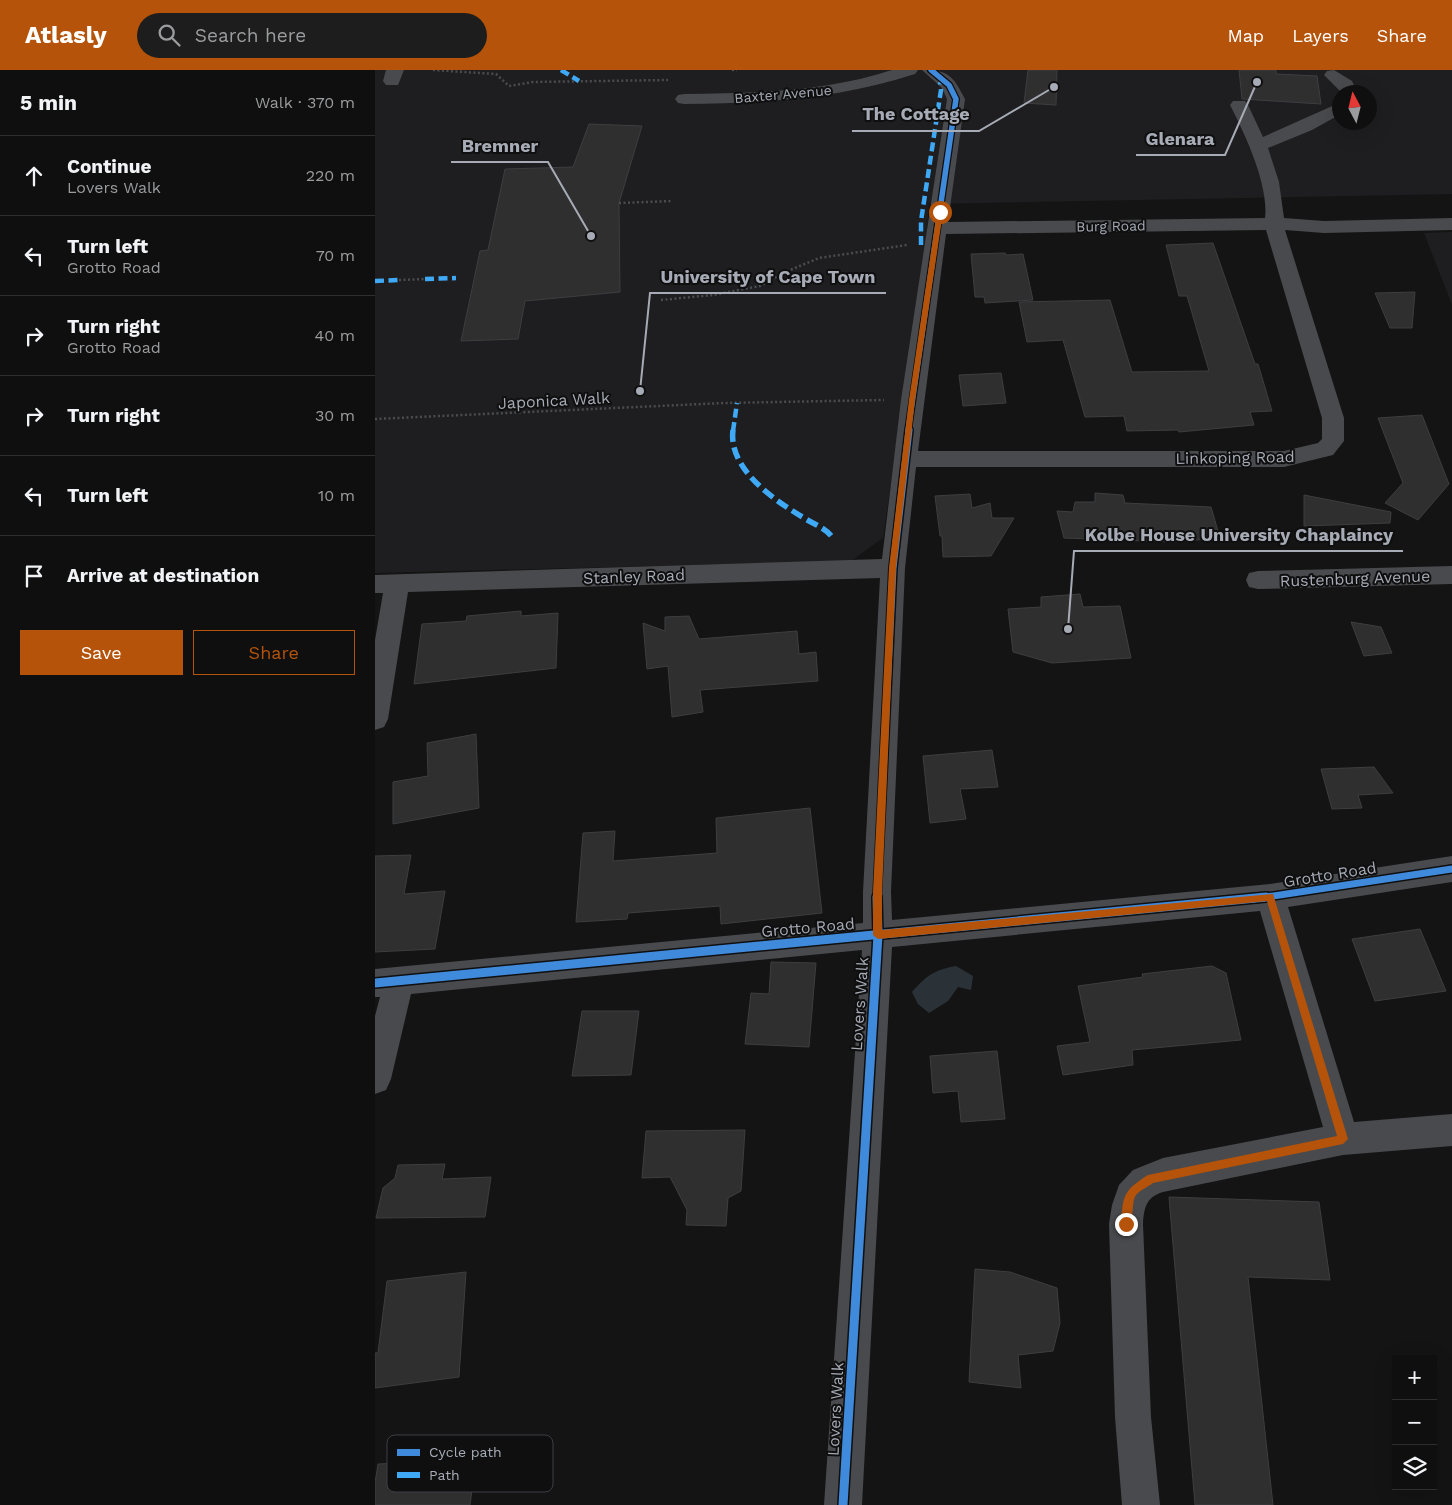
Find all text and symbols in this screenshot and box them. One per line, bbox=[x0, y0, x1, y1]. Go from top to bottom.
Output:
search box bbox=[137, 13, 487, 58]
text: Atlasly bbox=[25, 21, 107, 49]
icon: search bbox=[155, 21, 183, 49]
text: Search here bbox=[195, 24, 306, 47]
text: Map bbox=[1227, 25, 1264, 46]
text: Layers bbox=[1292, 25, 1349, 46]
text: Share bbox=[1377, 25, 1427, 46]
street label: Baxter Avenue bbox=[734, 82, 832, 106]
north arrow bbox=[1332, 85, 1377, 130]
text: 5 min bbox=[20, 90, 77, 115]
text: Walk · 370 m bbox=[255, 93, 355, 112]
callout: The Cottage bbox=[852, 98, 979, 131]
text: The Cottage bbox=[862, 103, 970, 124]
callout: Glenara bbox=[1136, 122, 1225, 155]
text: Glenara bbox=[1146, 128, 1215, 149]
callout: Bremner bbox=[451, 129, 548, 162]
text: Bremner bbox=[462, 135, 539, 156]
text: Continue bbox=[67, 155, 151, 178]
icon: ahead bbox=[20, 162, 48, 190]
text: 220 m bbox=[306, 166, 355, 185]
text: Lovers Walk bbox=[67, 178, 161, 197]
route start bbox=[929, 201, 952, 224]
street label: Burg Road bbox=[1076, 217, 1146, 235]
text: Turn left bbox=[67, 235, 148, 258]
icon: left bbox=[20, 242, 48, 270]
text: 70 m bbox=[316, 246, 355, 265]
text: Grotto Road bbox=[67, 258, 161, 277]
callout: University of Cape Town bbox=[650, 260, 886, 293]
text: University of Cape Town bbox=[661, 266, 875, 287]
text: Turn right bbox=[67, 315, 160, 338]
icon: right bbox=[20, 322, 48, 350]
text: 40 m bbox=[315, 326, 355, 345]
text: Grotto Road bbox=[67, 338, 161, 357]
street label: Japonica Walk bbox=[498, 388, 611, 413]
icon: right bbox=[20, 402, 48, 430]
text: Turn right bbox=[67, 404, 160, 427]
text: 30 m bbox=[315, 406, 355, 425]
street label: Linkoping Road bbox=[1175, 447, 1295, 468]
icon: left bbox=[20, 482, 48, 510]
text: Turn left bbox=[67, 484, 148, 507]
text: 10 m bbox=[318, 486, 355, 505]
callout: Kolbe House University Chaplaincy bbox=[1074, 518, 1403, 551]
text: Kolbe House University Chaplaincy bbox=[1085, 524, 1394, 545]
icon: arrive bbox=[20, 562, 48, 590]
text: Arrive at destination bbox=[67, 564, 259, 587]
street label: Stanley Road bbox=[583, 565, 685, 588]
street label: Rustenburg Avenue bbox=[1279, 566, 1431, 591]
button: Save bbox=[20, 630, 183, 675]
button: Share bbox=[193, 630, 355, 675]
street label: Grotto Road bbox=[1282, 858, 1378, 891]
street label: Grotto Road bbox=[760, 914, 856, 941]
street label: Lovers Walk bbox=[847, 957, 872, 1052]
route end bbox=[1115, 1213, 1138, 1236]
map controls bbox=[1392, 1355, 1437, 1490]
button: + bbox=[1392, 1355, 1437, 1400]
street label: Lovers Walk bbox=[824, 1362, 847, 1456]
button: − bbox=[1392, 1400, 1437, 1445]
legend bbox=[387, 1435, 553, 1492]
text: Cycle path bbox=[429, 1444, 502, 1460]
button: layers bbox=[1392, 1445, 1437, 1490]
text: Path bbox=[429, 1467, 460, 1483]

